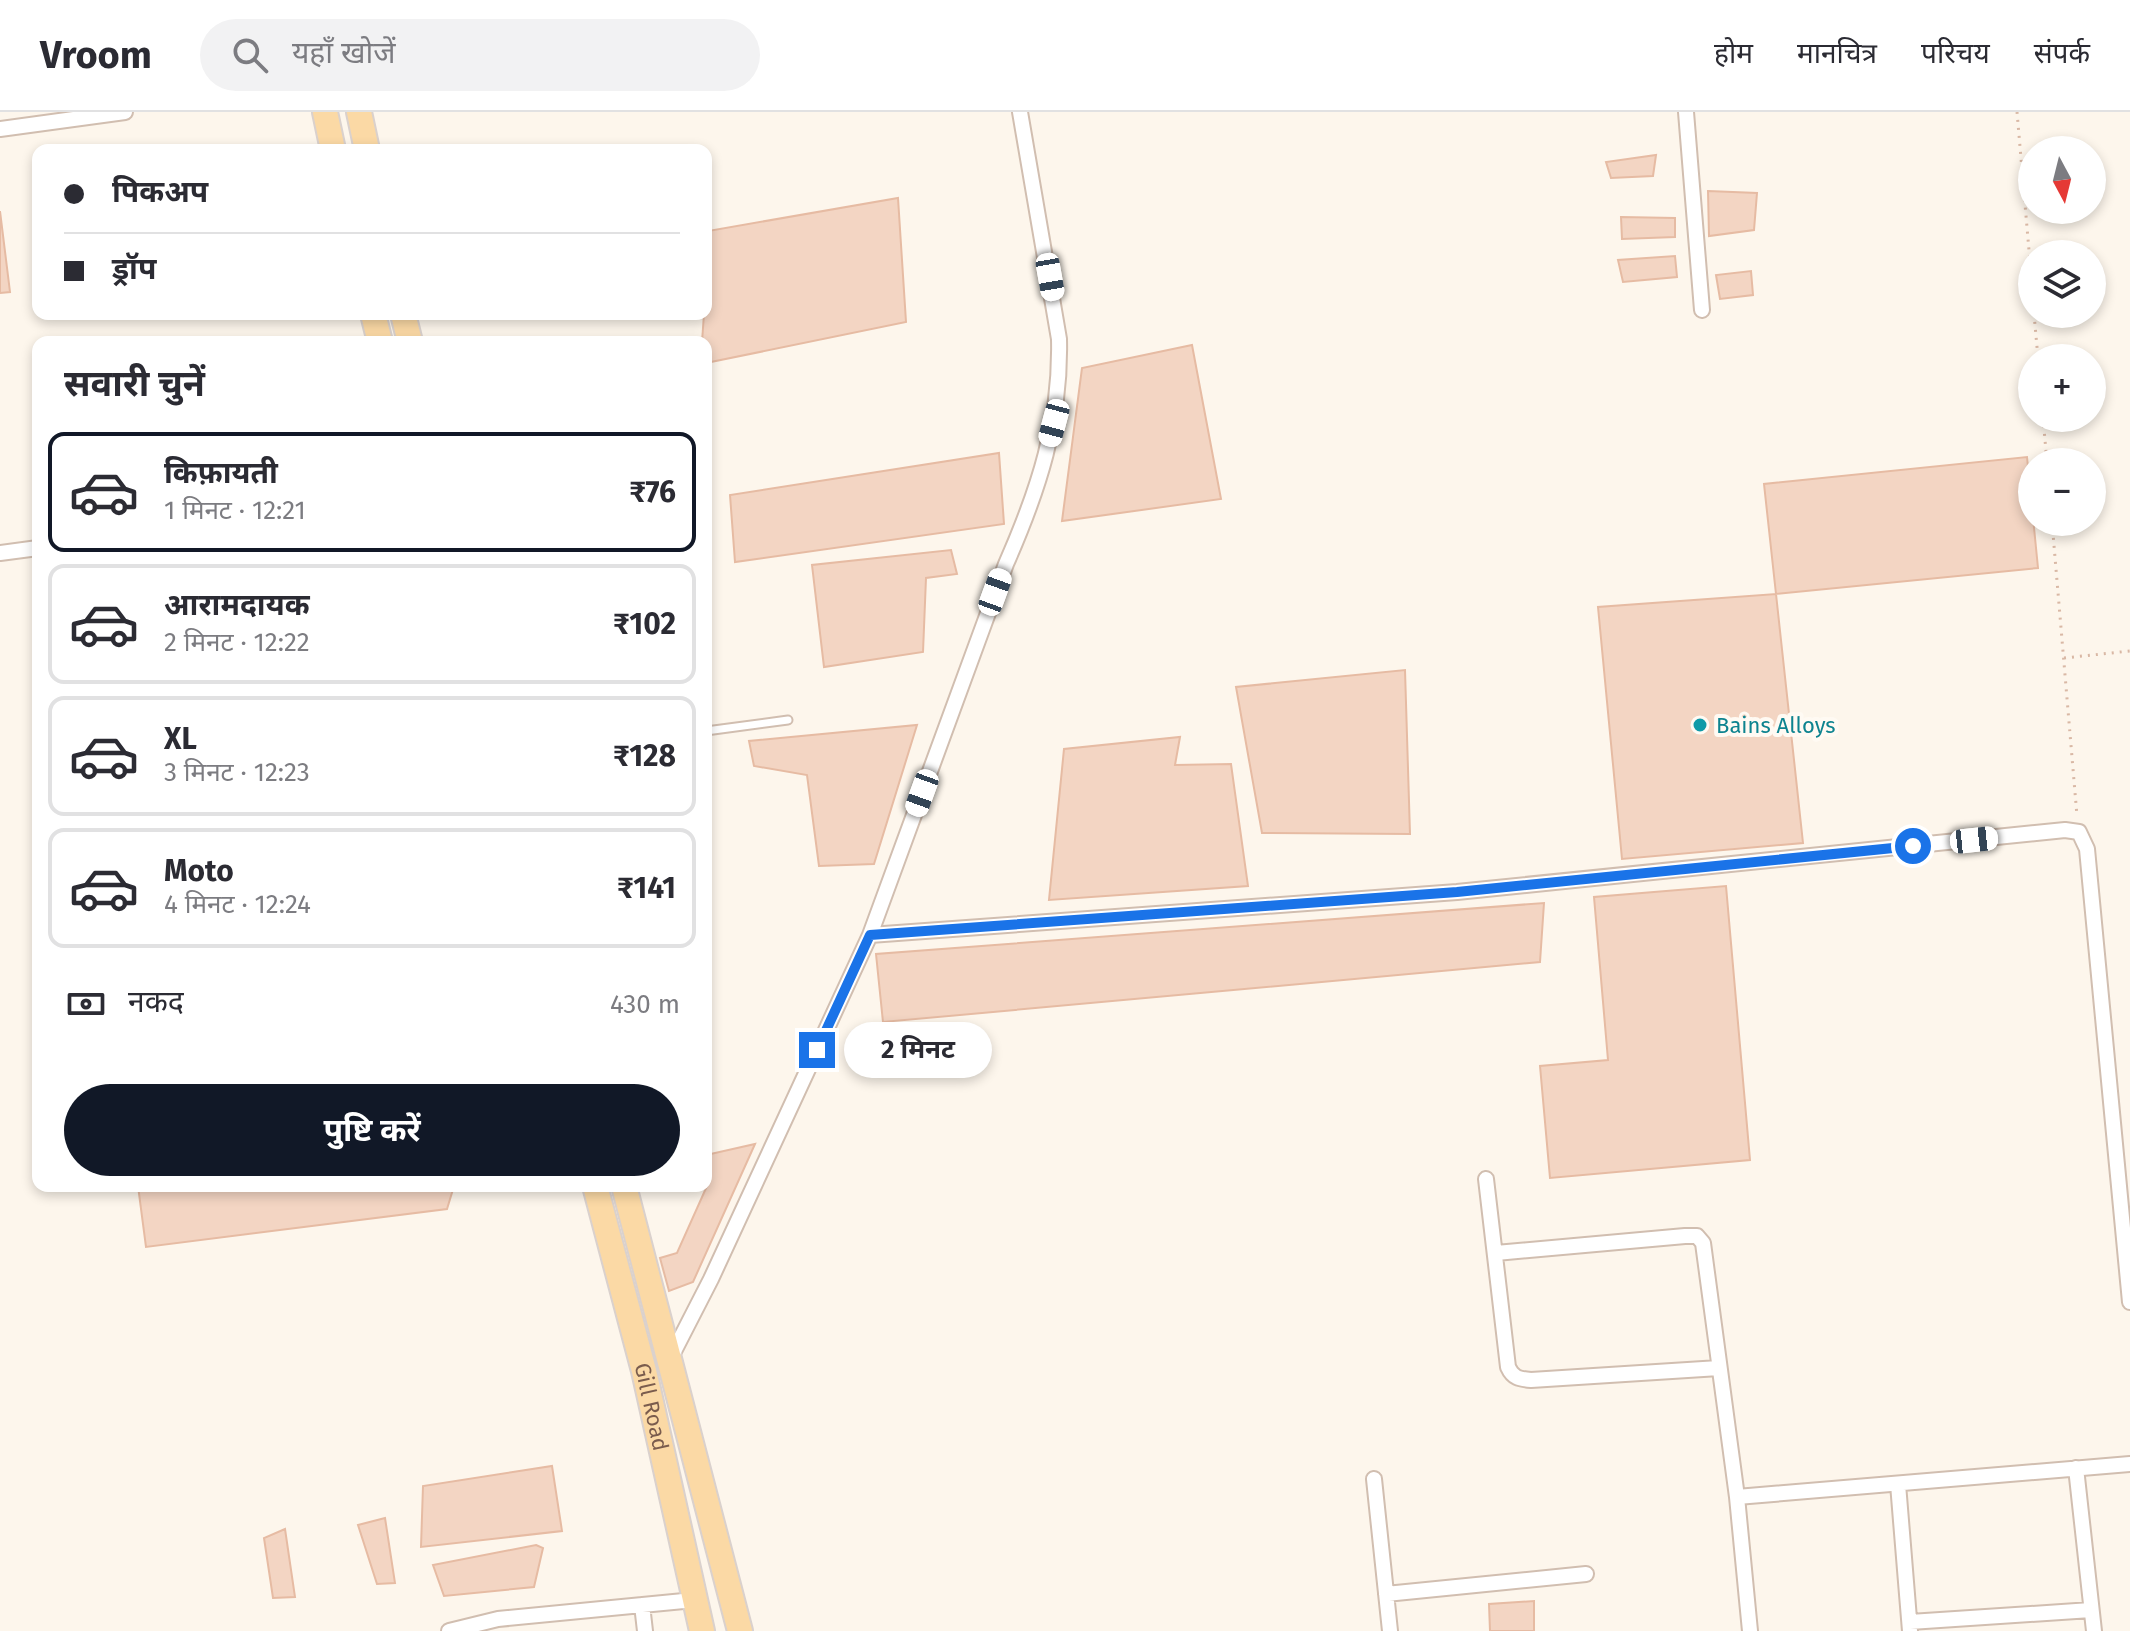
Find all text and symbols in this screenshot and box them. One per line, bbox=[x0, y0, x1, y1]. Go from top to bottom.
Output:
search box bbox=[200, 19, 760, 91]
text: Vroom bbox=[40, 32, 152, 78]
icon: search bbox=[228, 33, 272, 77]
text: यहाँ खोजें bbox=[292, 35, 396, 71]
text: होम bbox=[1714, 37, 1753, 70]
text: मानचित्र bbox=[1797, 37, 1877, 70]
text: परिचय bbox=[1921, 37, 1990, 70]
text: संपर्क bbox=[2034, 37, 2090, 70]
north arrow bbox=[2018, 136, 2106, 224]
map controls bbox=[2018, 136, 2106, 536]
text: पिकअप bbox=[112, 174, 208, 210]
button: layers bbox=[2018, 240, 2106, 328]
text: ड्रॉप bbox=[112, 251, 156, 287]
car bbox=[1034, 251, 1066, 303]
button: + bbox=[2018, 344, 2106, 432]
text: सवारी चुनें bbox=[64, 362, 205, 406]
car bbox=[1036, 397, 1072, 449]
button: − bbox=[2018, 448, 2106, 536]
text: किफ़ायती bbox=[164, 455, 278, 491]
icon: car bbox=[68, 456, 140, 528]
text: ₹76 bbox=[629, 474, 676, 510]
text: 1 मिनट · 12:21 bbox=[164, 495, 306, 526]
car bbox=[976, 565, 1014, 619]
text: आरामदायक bbox=[164, 587, 310, 623]
icon: car bbox=[68, 588, 140, 660]
text: ₹102 bbox=[613, 606, 676, 642]
text: 2 मिनट · 12:22 bbox=[164, 627, 310, 658]
place label: Bains Alloys bbox=[1716, 712, 1836, 739]
marker: Bains Alloys bbox=[1691, 716, 1709, 734]
icon: car bbox=[68, 720, 140, 792]
text: XL bbox=[164, 721, 197, 757]
text: ₹128 bbox=[613, 738, 676, 774]
text: 3 मिनट · 12:23 bbox=[164, 757, 310, 788]
car bbox=[903, 766, 941, 820]
car bbox=[1949, 826, 1999, 854]
route start bbox=[1895, 828, 1931, 864]
icon: car bbox=[68, 852, 140, 924]
text: Moto bbox=[164, 853, 234, 889]
text: ₹141 bbox=[617, 870, 676, 906]
text: 4 मिनट · 12:24 bbox=[164, 889, 311, 920]
icon: cash bbox=[64, 982, 108, 1026]
text: नकद bbox=[128, 984, 184, 1020]
text: 430 m bbox=[610, 989, 680, 1020]
callout: 2 मिनट bbox=[845, 1022, 993, 1078]
route end bbox=[799, 1032, 835, 1068]
text: 2 मिनट bbox=[881, 1034, 955, 1065]
button: पुष्टि करें bbox=[64, 1084, 680, 1176]
street label: Gill Road bbox=[629, 1360, 675, 1453]

